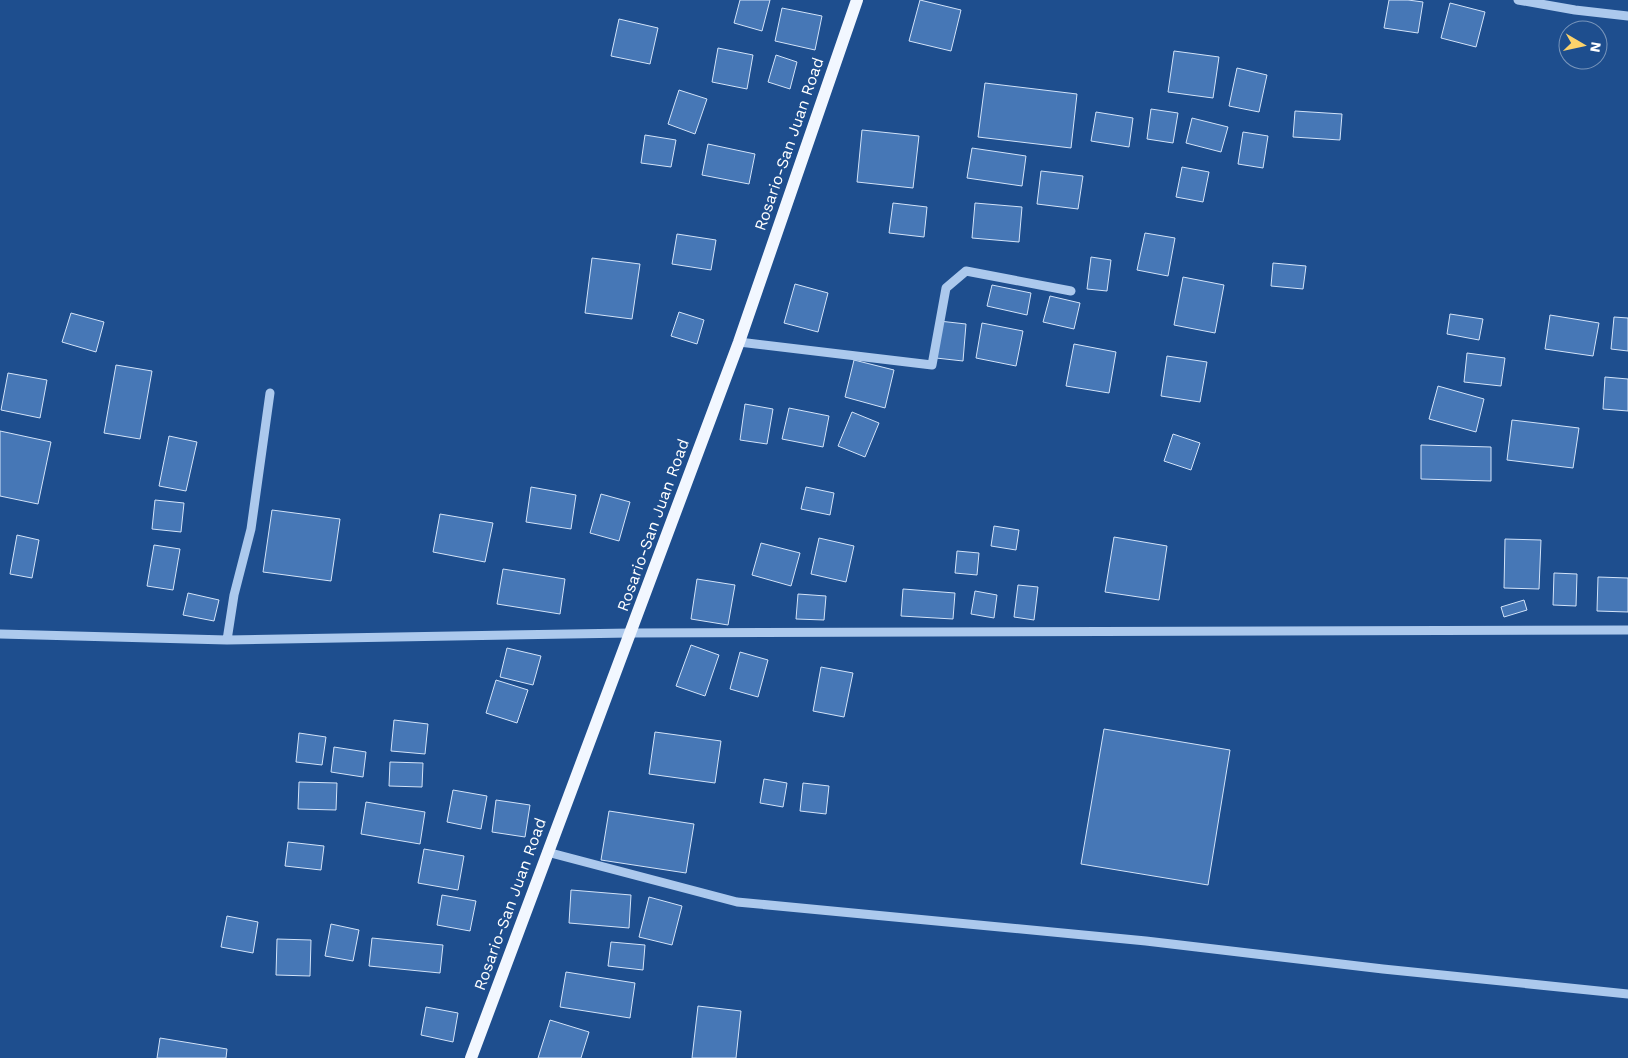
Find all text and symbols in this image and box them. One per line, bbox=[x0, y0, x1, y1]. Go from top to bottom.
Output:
north arrow bbox=[1558, 20, 1608, 70]
text: N bbox=[1587, 41, 1605, 53]
street label: Rosario-San Juan Road bbox=[750, 55, 828, 233]
street label: Rosario-San Juan Road bbox=[613, 436, 693, 614]
street label: Rosario-San Juan Road bbox=[470, 815, 550, 993]

